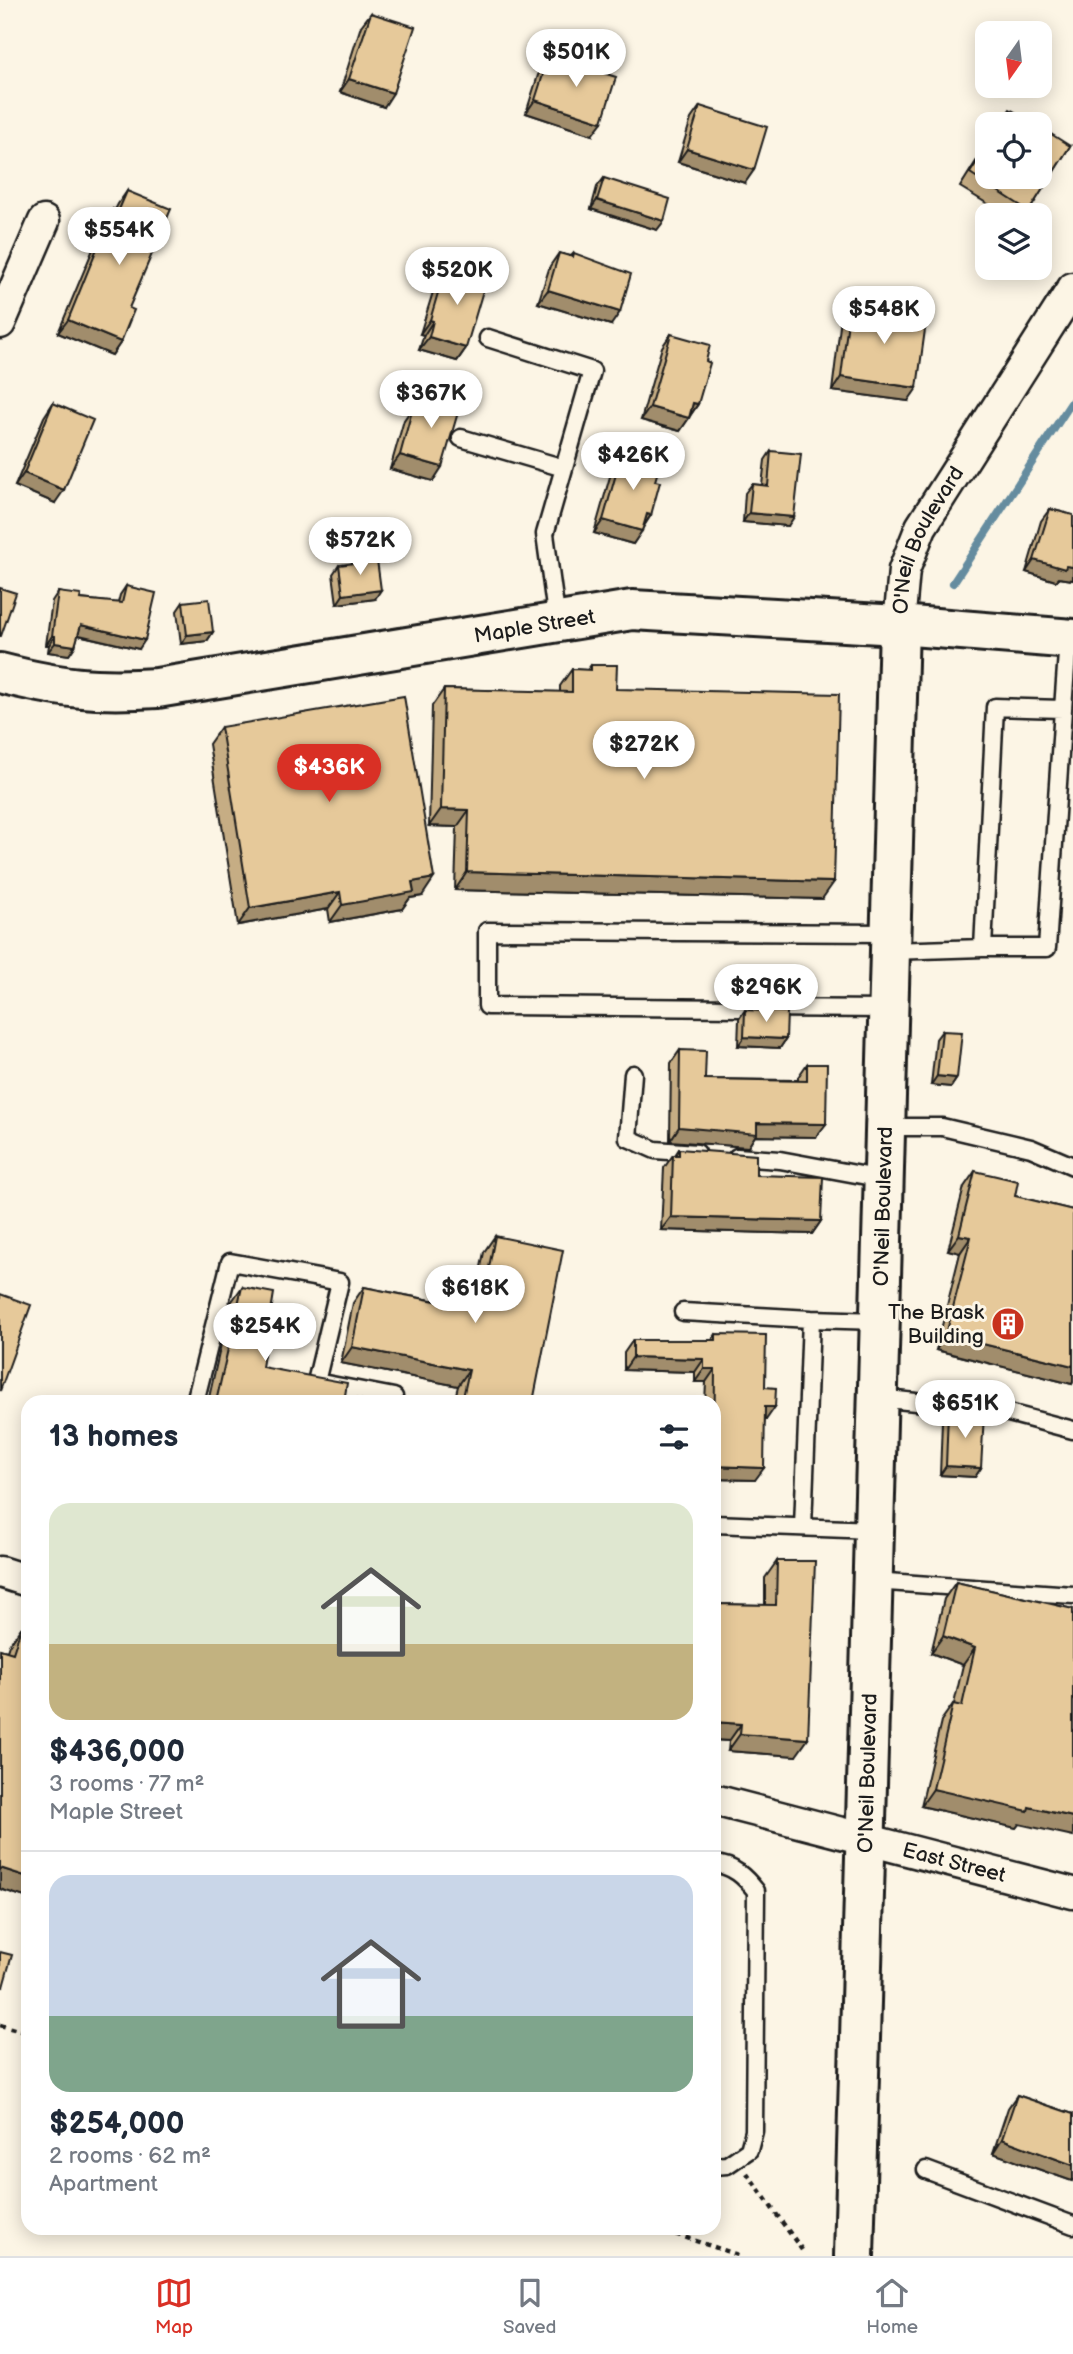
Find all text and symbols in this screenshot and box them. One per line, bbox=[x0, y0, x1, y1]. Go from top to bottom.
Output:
north arrow bbox=[975, 21, 1052, 98]
map controls bbox=[975, 21, 1052, 280]
pin: $501K bbox=[527, 29, 625, 89]
text: $501K bbox=[542, 38, 610, 66]
button: locate bbox=[975, 112, 1052, 189]
button: layers bbox=[975, 203, 1052, 280]
pin: $554K bbox=[70, 208, 168, 267]
text: $554K bbox=[84, 216, 154, 244]
pin: $520K bbox=[408, 247, 506, 307]
text: $520K bbox=[421, 256, 493, 284]
pin: $548K bbox=[835, 286, 933, 346]
text: $548K bbox=[848, 295, 920, 323]
pin: $367K bbox=[382, 370, 480, 430]
text: $367K bbox=[396, 379, 466, 407]
pin: $426K bbox=[584, 433, 682, 492]
text: $426K bbox=[597, 441, 669, 469]
street label: O'Neil Boulevard bbox=[888, 462, 969, 615]
pin: $572K bbox=[311, 518, 409, 577]
text: $572K bbox=[325, 526, 395, 554]
street label: Maple Street bbox=[472, 604, 597, 649]
pin: $272K bbox=[595, 722, 693, 781]
text: $272K bbox=[609, 730, 679, 758]
pin: $436K bbox=[280, 744, 378, 804]
text: $436K bbox=[293, 753, 365, 781]
pin: $296K bbox=[717, 964, 815, 1024]
text: $296K bbox=[730, 973, 802, 1001]
street label: O'Neil Boulevard bbox=[869, 1126, 898, 1287]
pin: $618K bbox=[426, 1266, 524, 1325]
text: $618K bbox=[441, 1274, 509, 1302]
place label: The Brask Building bbox=[888, 1300, 985, 1349]
pin: $254K bbox=[216, 1304, 314, 1363]
building icon: The Brask Building bbox=[989, 1305, 1027, 1343]
text: $254K bbox=[229, 1312, 301, 1340]
pin: $651K bbox=[916, 1380, 1014, 1440]
text: $651K bbox=[931, 1389, 999, 1417]
icon: filters bbox=[655, 1418, 693, 1456]
text: 13 homes bbox=[49, 1419, 178, 1455]
icon: home bbox=[308, 1549, 434, 1675]
street label: O'Neil Boulevard bbox=[853, 1693, 883, 1853]
text: $436,000 bbox=[49, 1734, 185, 1770]
text: 3 rooms · 77 m² bbox=[49, 1770, 205, 1798]
text: Maple Street bbox=[49, 1798, 183, 1826]
street label: East Street bbox=[900, 1837, 1009, 1888]
icon: home bbox=[308, 1921, 434, 2047]
text: $254,000 bbox=[49, 2106, 184, 2142]
text: 2 rooms · 62 m² bbox=[49, 2142, 211, 2170]
text: Apartment bbox=[49, 2170, 158, 2198]
tab: Map bbox=[155, 2274, 193, 2339]
tab: Saved bbox=[503, 2274, 556, 2339]
tab: Home bbox=[866, 2274, 918, 2339]

